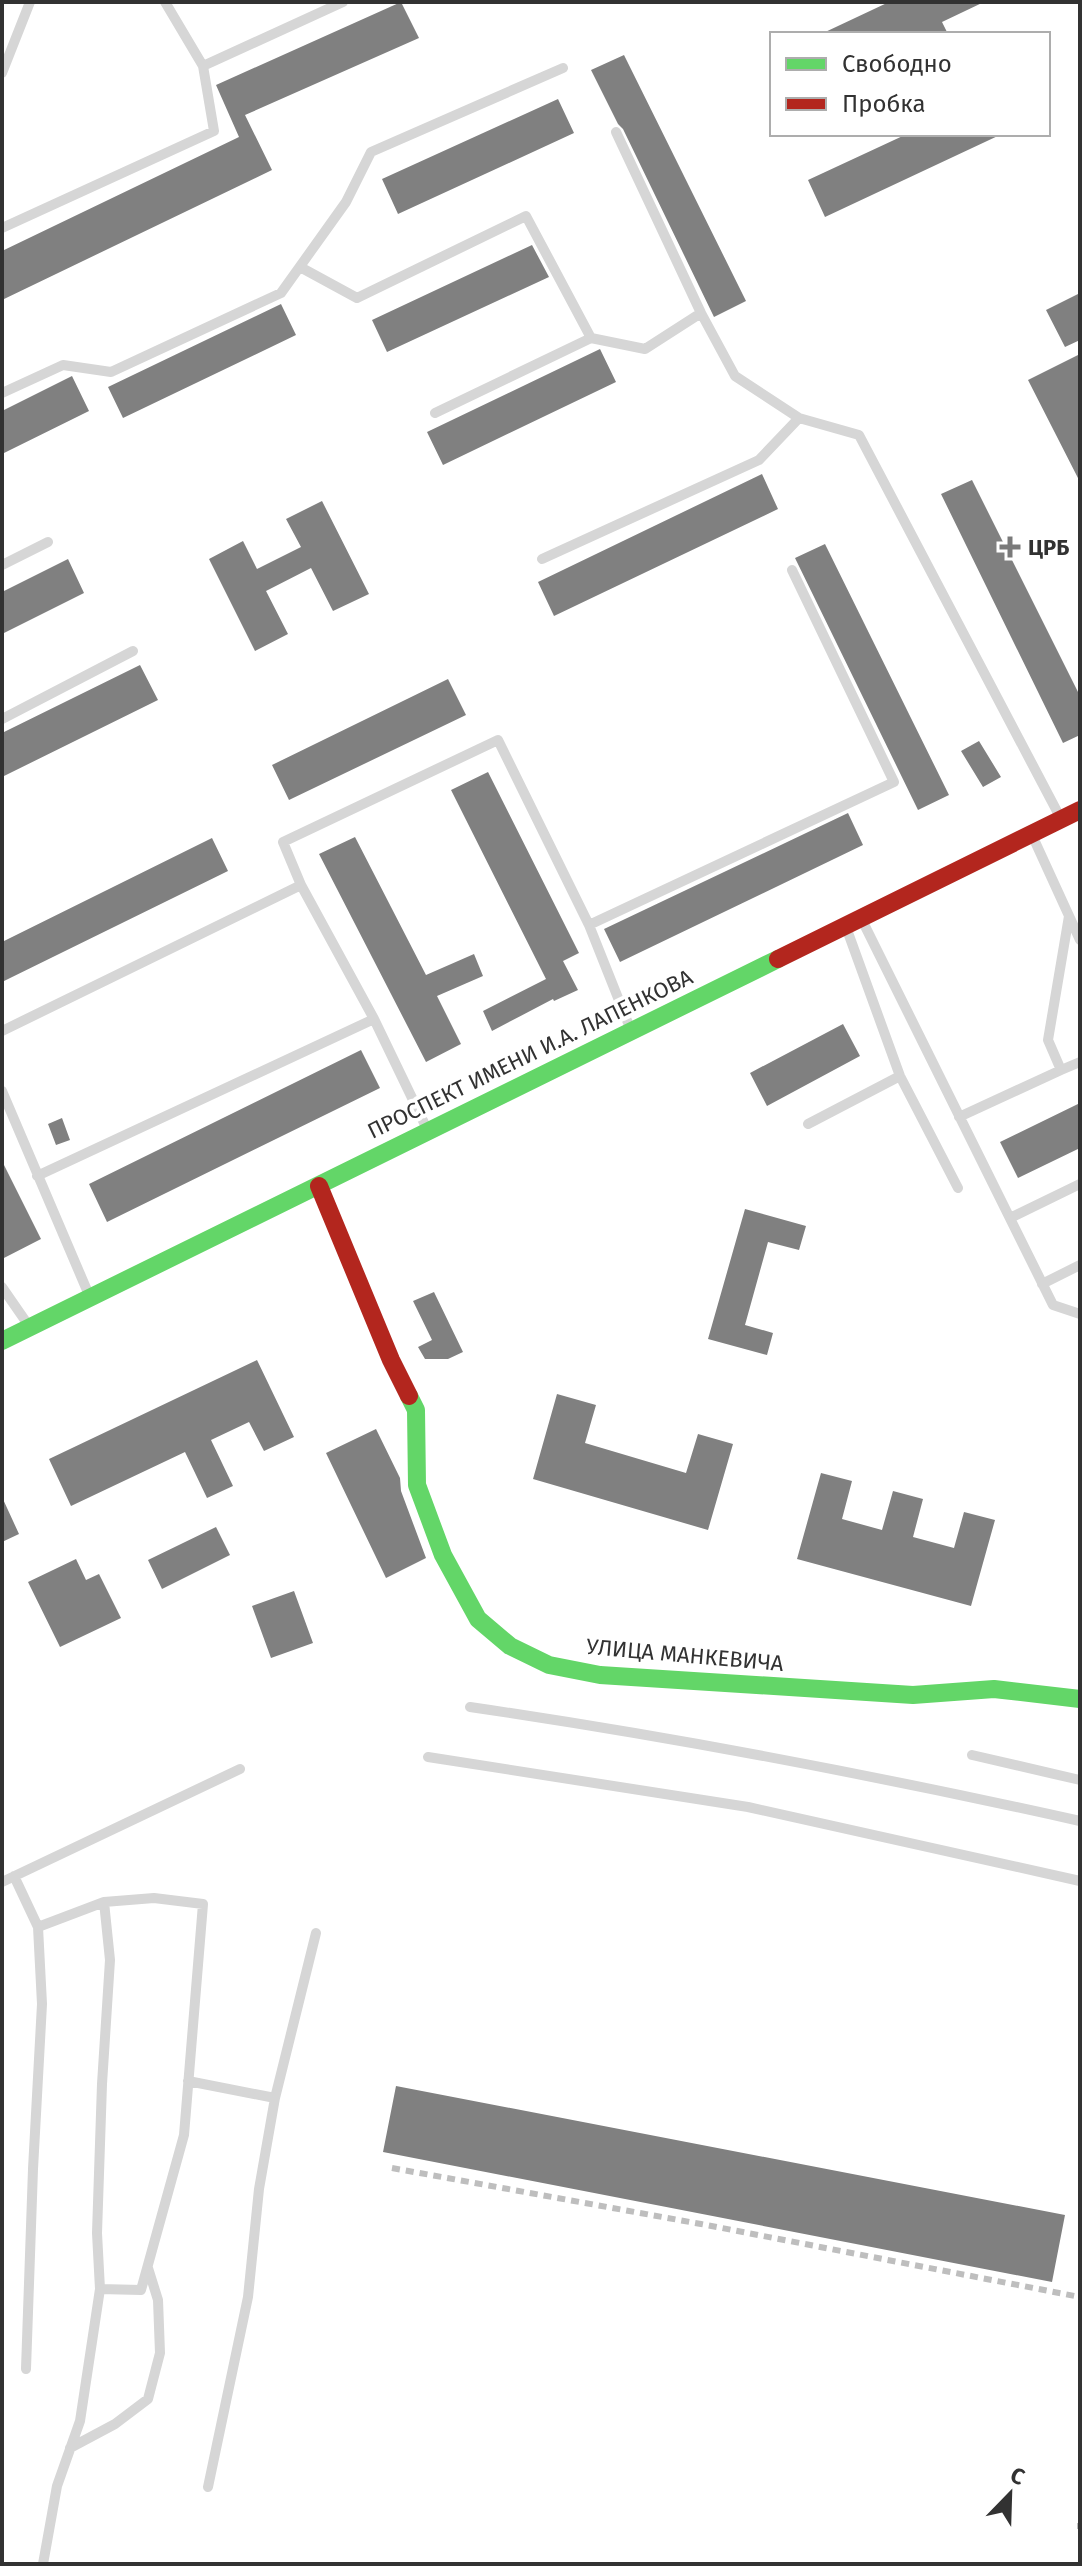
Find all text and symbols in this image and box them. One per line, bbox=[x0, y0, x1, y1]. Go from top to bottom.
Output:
legend bbox=[770, 32, 1050, 136]
text: Свободно bbox=[842, 50, 952, 78]
text: Пробка bbox=[842, 90, 926, 118]
place label: ЦРБ bbox=[1028, 534, 1069, 561]
marker: ЦРБ bbox=[999, 536, 1021, 558]
street label: ПРОСПЕКТ ИМЕНИ И.А. ЛАПЕНКОВА bbox=[363, 963, 697, 1145]
street label: УЛИЦА МАНКЕВИЧА bbox=[585, 1633, 785, 1677]
north arrow bbox=[970, 2454, 1050, 2534]
text: С bbox=[1007, 2461, 1029, 2491]

